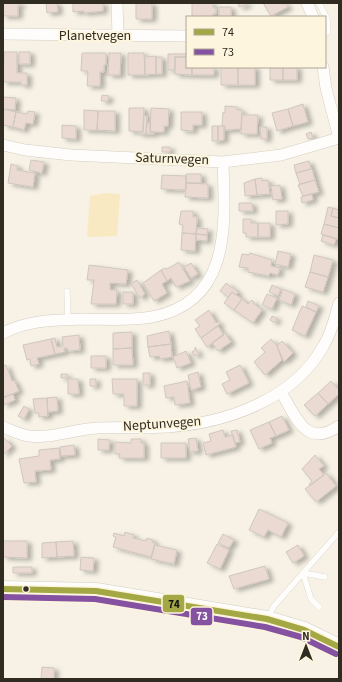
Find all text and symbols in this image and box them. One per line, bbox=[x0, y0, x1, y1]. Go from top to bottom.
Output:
legend bbox=[186, 16, 326, 68]
text: 74 bbox=[222, 24, 234, 41]
street label: Planetvegen bbox=[59, 26, 131, 46]
text: 73 bbox=[222, 44, 234, 61]
street label: Saturnvegen bbox=[135, 148, 209, 170]
street label: Neptunvegen bbox=[122, 411, 202, 437]
unlabelled marker bbox=[21, 584, 31, 594]
line badge: 74 bbox=[162, 594, 185, 613]
text: 74 bbox=[168, 597, 180, 612]
line badge: 73 bbox=[190, 607, 213, 626]
text: 73 bbox=[196, 609, 208, 624]
north arrow bbox=[286, 626, 326, 666]
text: N bbox=[302, 629, 310, 644]

